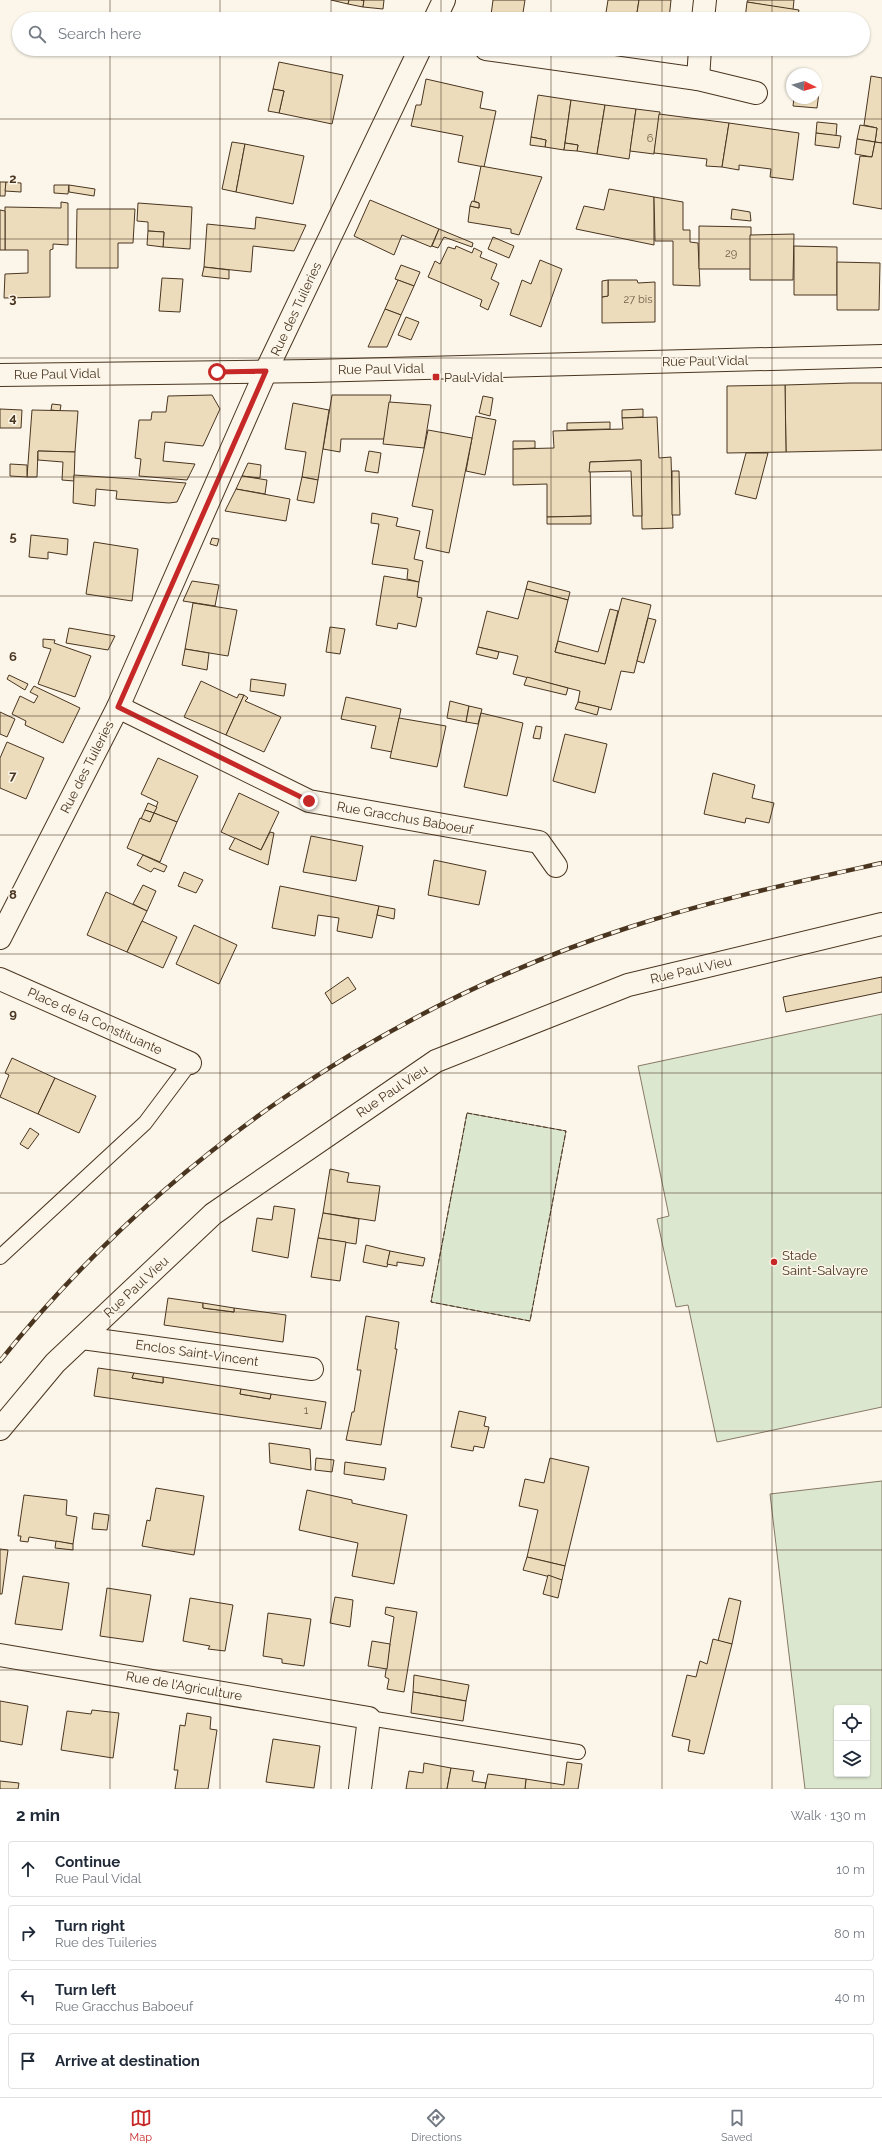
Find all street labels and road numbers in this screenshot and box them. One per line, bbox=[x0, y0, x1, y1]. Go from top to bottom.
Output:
street label: Rue des Tuileries bbox=[268, 260, 324, 358]
street label: Rue Paul Vidal bbox=[662, 353, 749, 369]
street label: Rue Paul Vidal bbox=[338, 361, 425, 377]
street label: Rue Paul Vidal bbox=[14, 366, 101, 382]
street label: Rue des Tuileries bbox=[57, 718, 117, 816]
street label: Rue Gracchus Baboeuf bbox=[336, 799, 475, 838]
street label: Rue Paul Vieu bbox=[649, 953, 733, 987]
street label: Place de la Constituante bbox=[25, 984, 165, 1058]
street label: Rue Paul Vieu bbox=[353, 1062, 431, 1120]
street label: Rue Paul Vieu bbox=[101, 1253, 171, 1321]
street label: Enclos Saint-Vincent bbox=[135, 1337, 260, 1369]
street label: Rue de l'Agriculture bbox=[125, 1668, 244, 1704]

